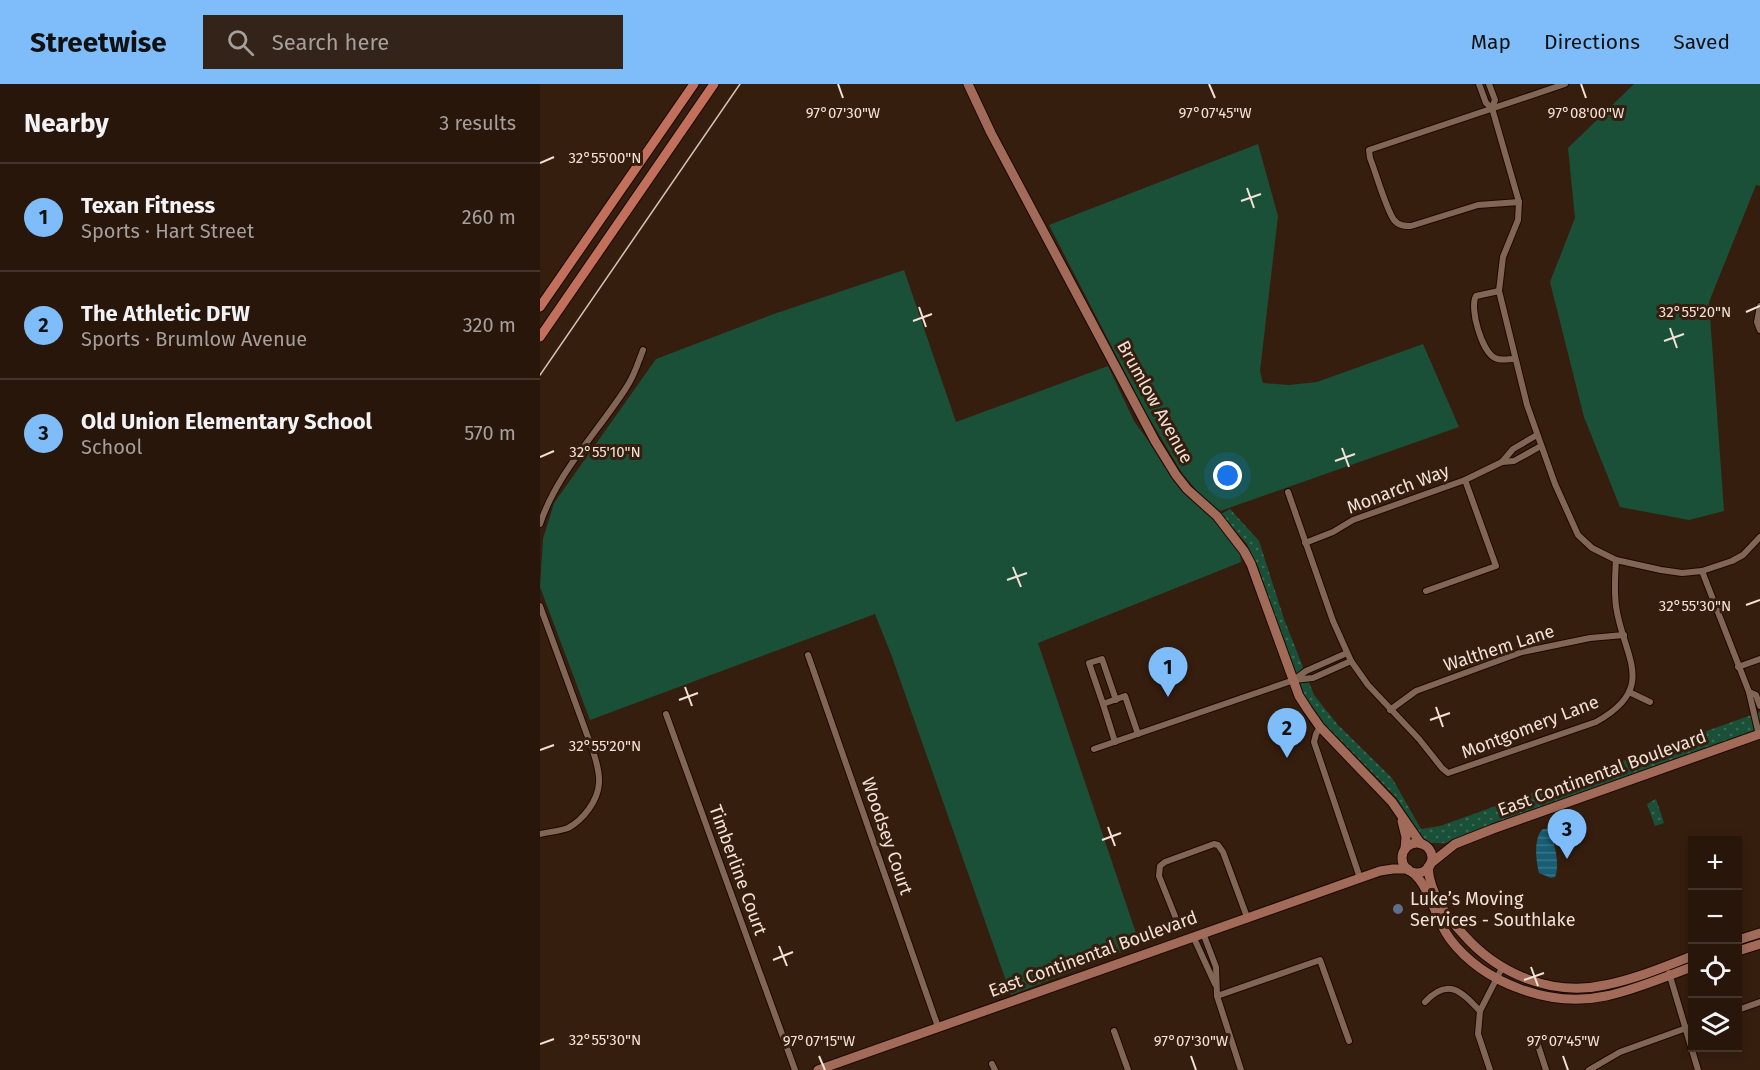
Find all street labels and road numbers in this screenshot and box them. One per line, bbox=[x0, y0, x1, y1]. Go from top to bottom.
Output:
street label: Brumlow Avenue bbox=[1112, 337, 1198, 467]
street label: Monarch Way bbox=[1344, 459, 1452, 519]
street label: Walthem Lane bbox=[1441, 620, 1557, 676]
street label: Montgomery Lane bbox=[1458, 691, 1602, 763]
street label: East Continental Boulevard bbox=[1495, 725, 1709, 821]
street label: Woodsey Court bbox=[857, 775, 917, 898]
street label: Timberline Court bbox=[704, 802, 772, 939]
street label: East Continental Boulevard bbox=[986, 906, 1200, 1002]

